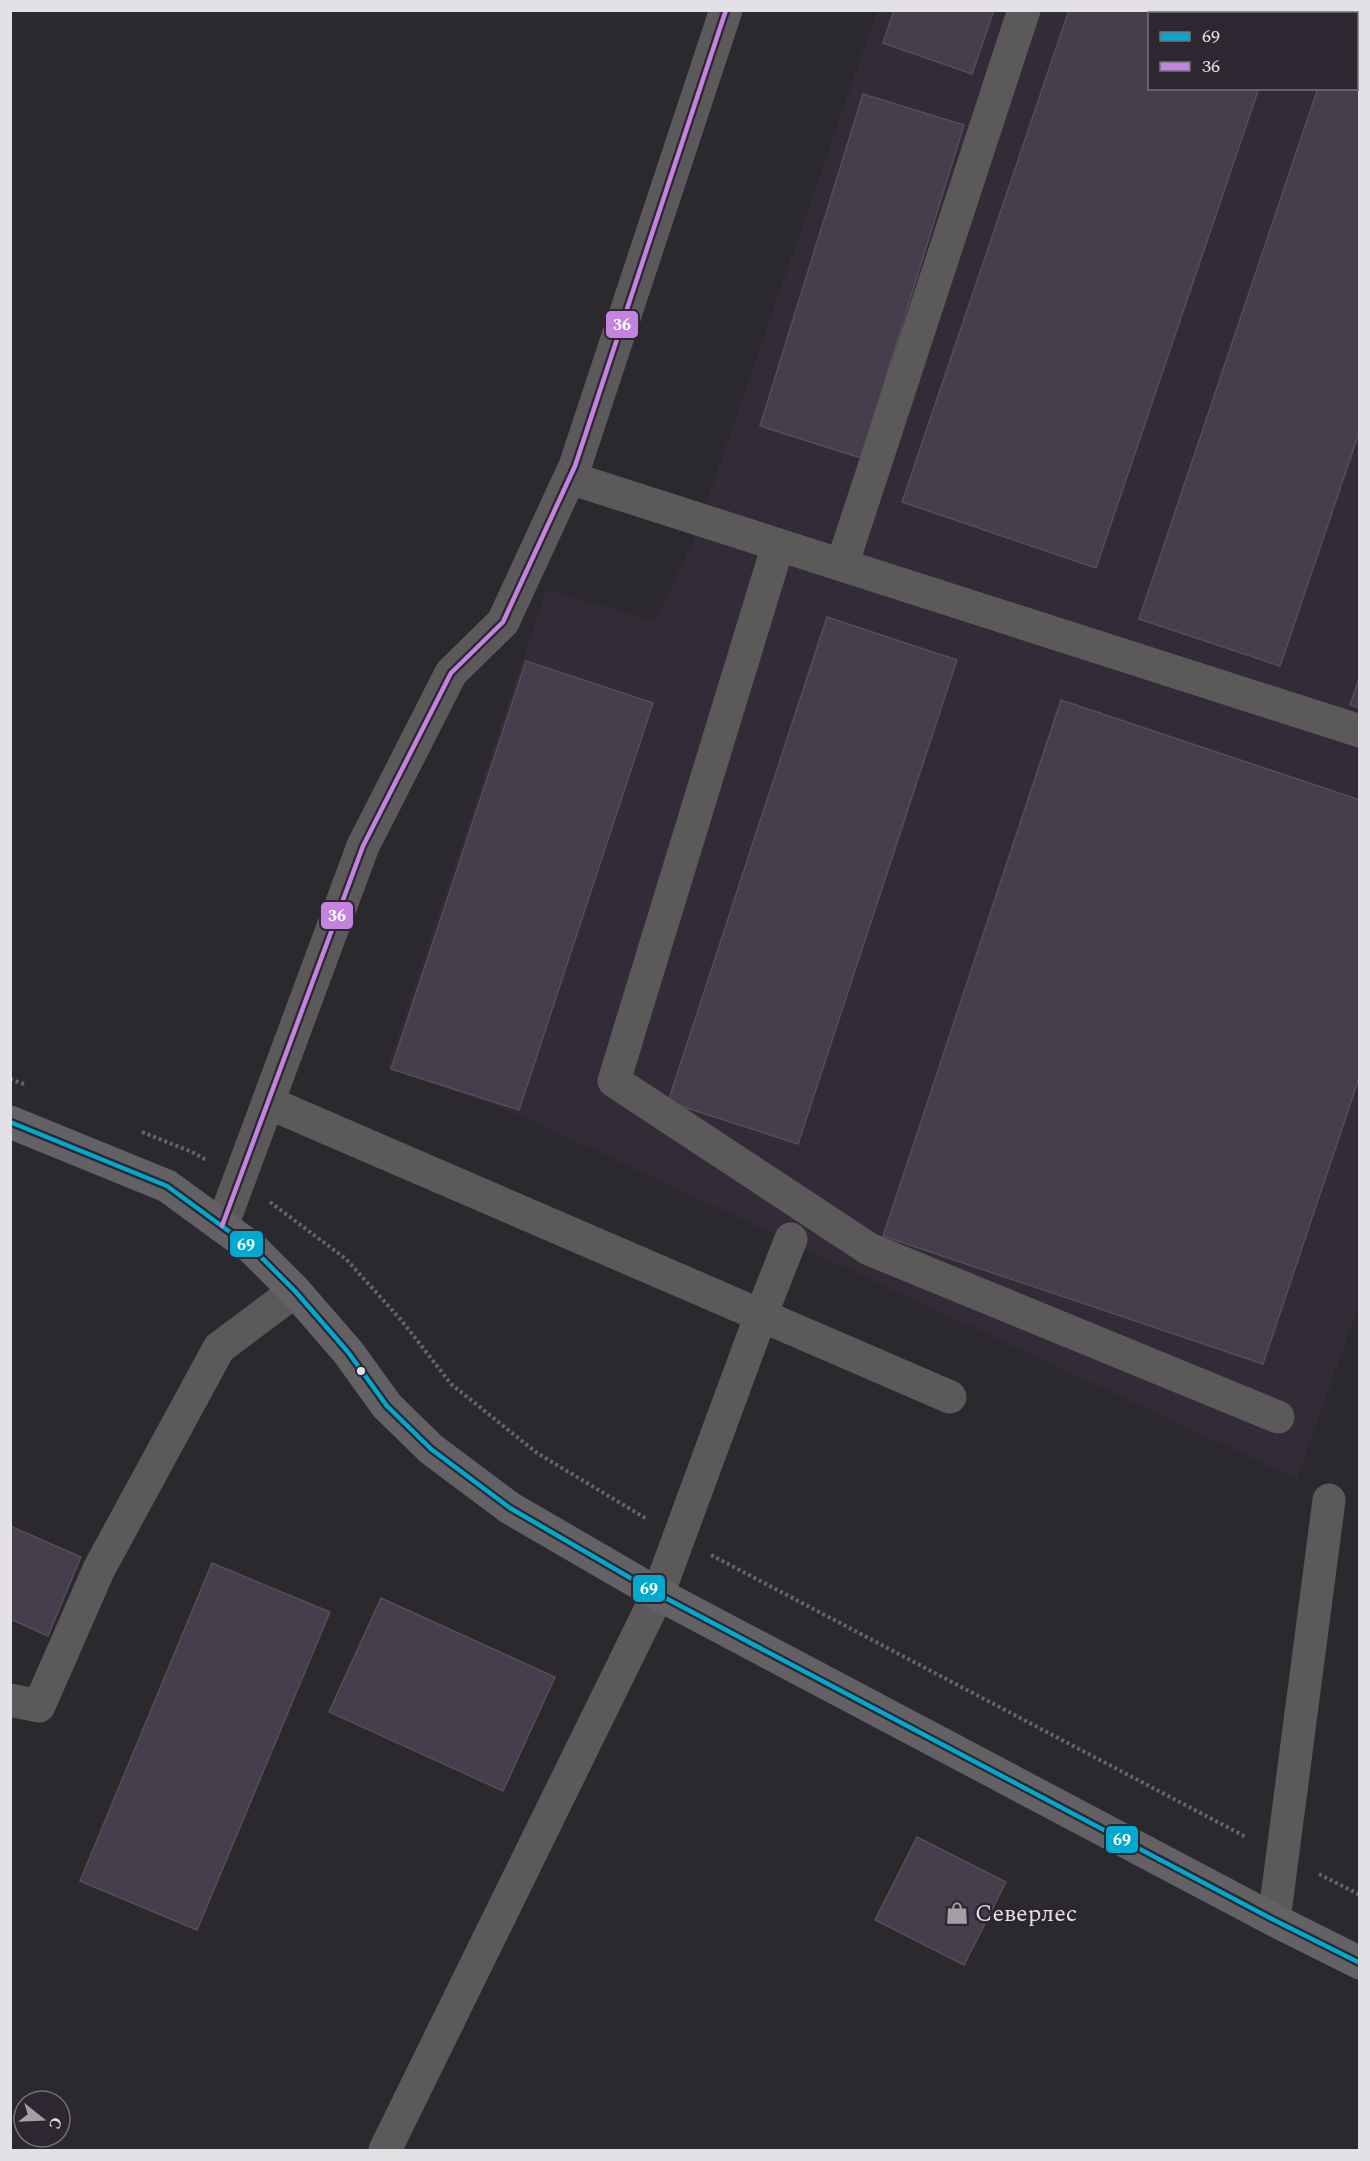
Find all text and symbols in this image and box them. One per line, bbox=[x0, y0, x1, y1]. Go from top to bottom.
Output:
legend bbox=[1148, 12, 1358, 90]
text: 69 bbox=[1202, 23, 1220, 50]
text: 36 bbox=[1202, 53, 1220, 80]
line badge: 36 bbox=[605, 310, 639, 339]
text: 36 bbox=[613, 313, 631, 337]
line badge: 36 bbox=[320, 901, 354, 930]
text: 36 bbox=[328, 904, 346, 928]
line badge: 69 bbox=[229, 1230, 264, 1258]
text: 69 bbox=[237, 1233, 255, 1257]
unlabelled marker bbox=[355, 1365, 367, 1377]
line badge: 69 bbox=[632, 1574, 666, 1603]
text: 69 bbox=[640, 1577, 658, 1601]
line badge: 69 bbox=[1105, 1825, 1139, 1854]
text: 69 bbox=[1113, 1828, 1131, 1852]
place label: Северлес bbox=[975, 1896, 1077, 1932]
shop icon: Северлес bbox=[944, 1900, 970, 1926]
north arrow bbox=[12, 2089, 72, 2149]
text: С bbox=[42, 2114, 68, 2132]

